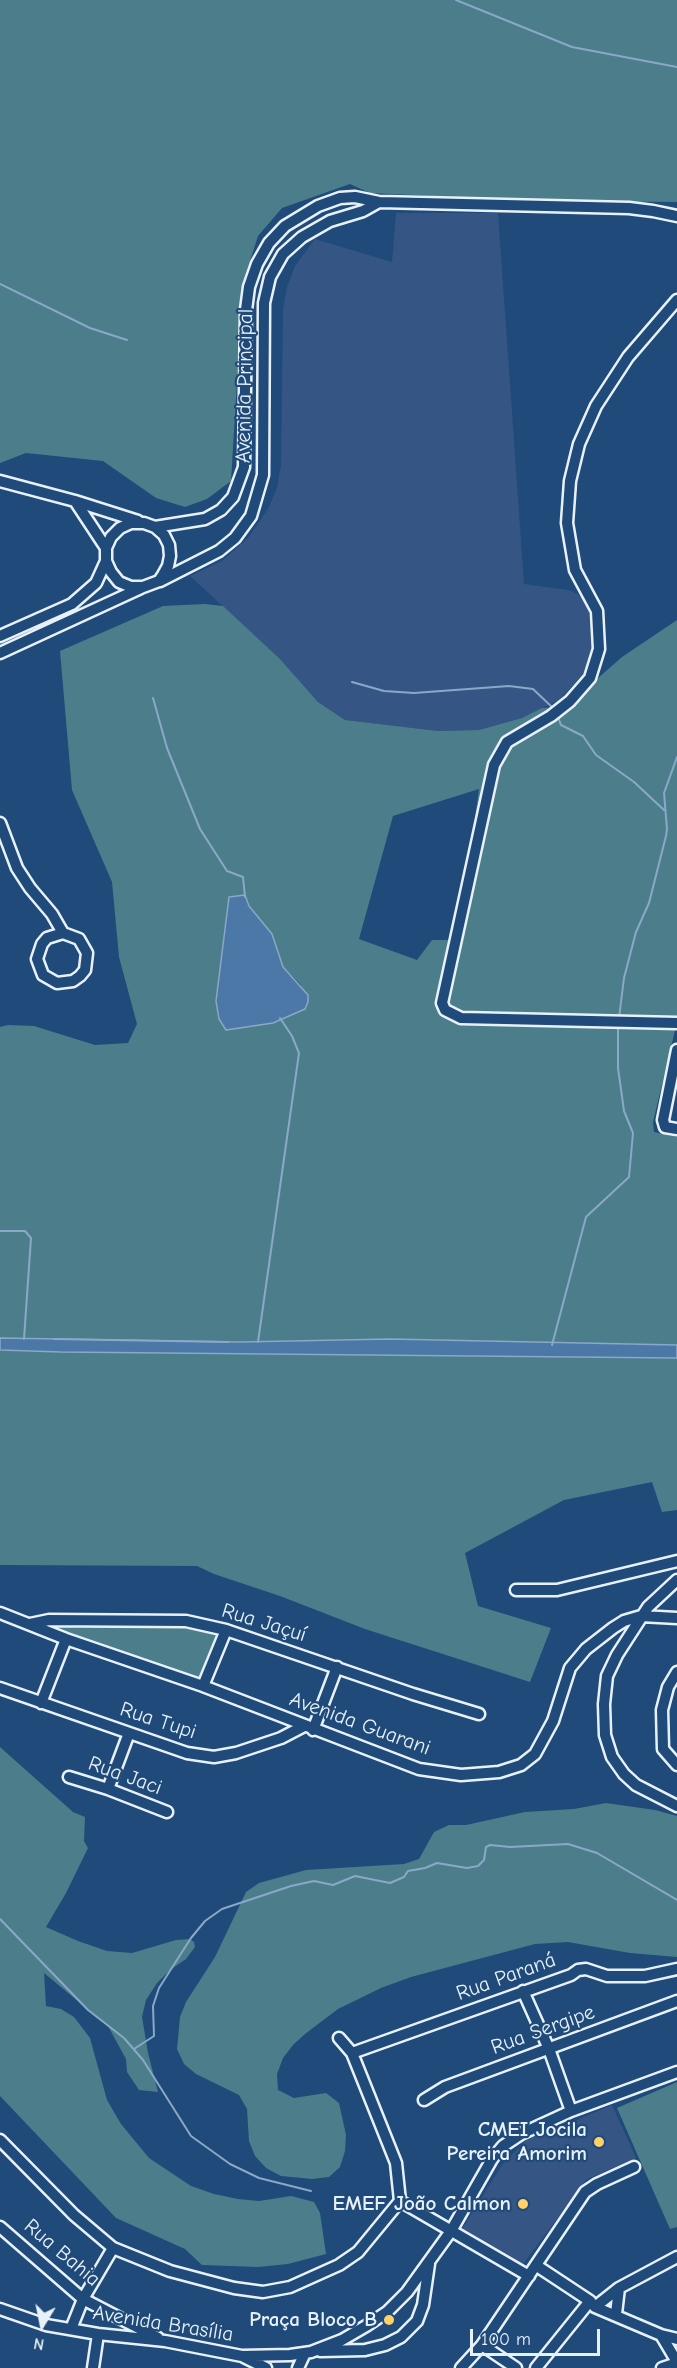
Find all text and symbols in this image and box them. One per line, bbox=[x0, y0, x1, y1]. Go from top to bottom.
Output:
street label: Avenida Principal bbox=[231, 309, 259, 463]
street label: Rua Jaçuí bbox=[219, 1598, 309, 1648]
street label: Avenida Guarani bbox=[286, 1687, 434, 1761]
street label: Rua Tupi bbox=[117, 1697, 199, 1745]
street label: Rua Jaci bbox=[85, 1751, 165, 1801]
street label: Rua Paraná bbox=[453, 1947, 559, 2007]
street label: Rua Sergipe bbox=[488, 2000, 598, 2060]
place label: CMEI Jocila Pereira Amorim bbox=[446, 2117, 587, 2167]
marker: CMEI Jocila Pereira Amorim bbox=[592, 2135, 606, 2149]
place label: EMEF João Calmon bbox=[333, 2191, 511, 2217]
marker: EMEF João Calmon bbox=[516, 2197, 530, 2211]
street label: Rua Bahia bbox=[19, 2214, 105, 2292]
north arrow bbox=[12, 2296, 72, 2356]
street label: Avenida Brasília bbox=[91, 2300, 235, 2348]
place label: Praça Bloco B bbox=[249, 2307, 377, 2333]
marker: Praça Bloco B bbox=[382, 2313, 396, 2327]
scale bar bbox=[473, 2317, 604, 2355]
text: 100 m bbox=[481, 2329, 531, 2350]
text: N bbox=[32, 2334, 46, 2353]

